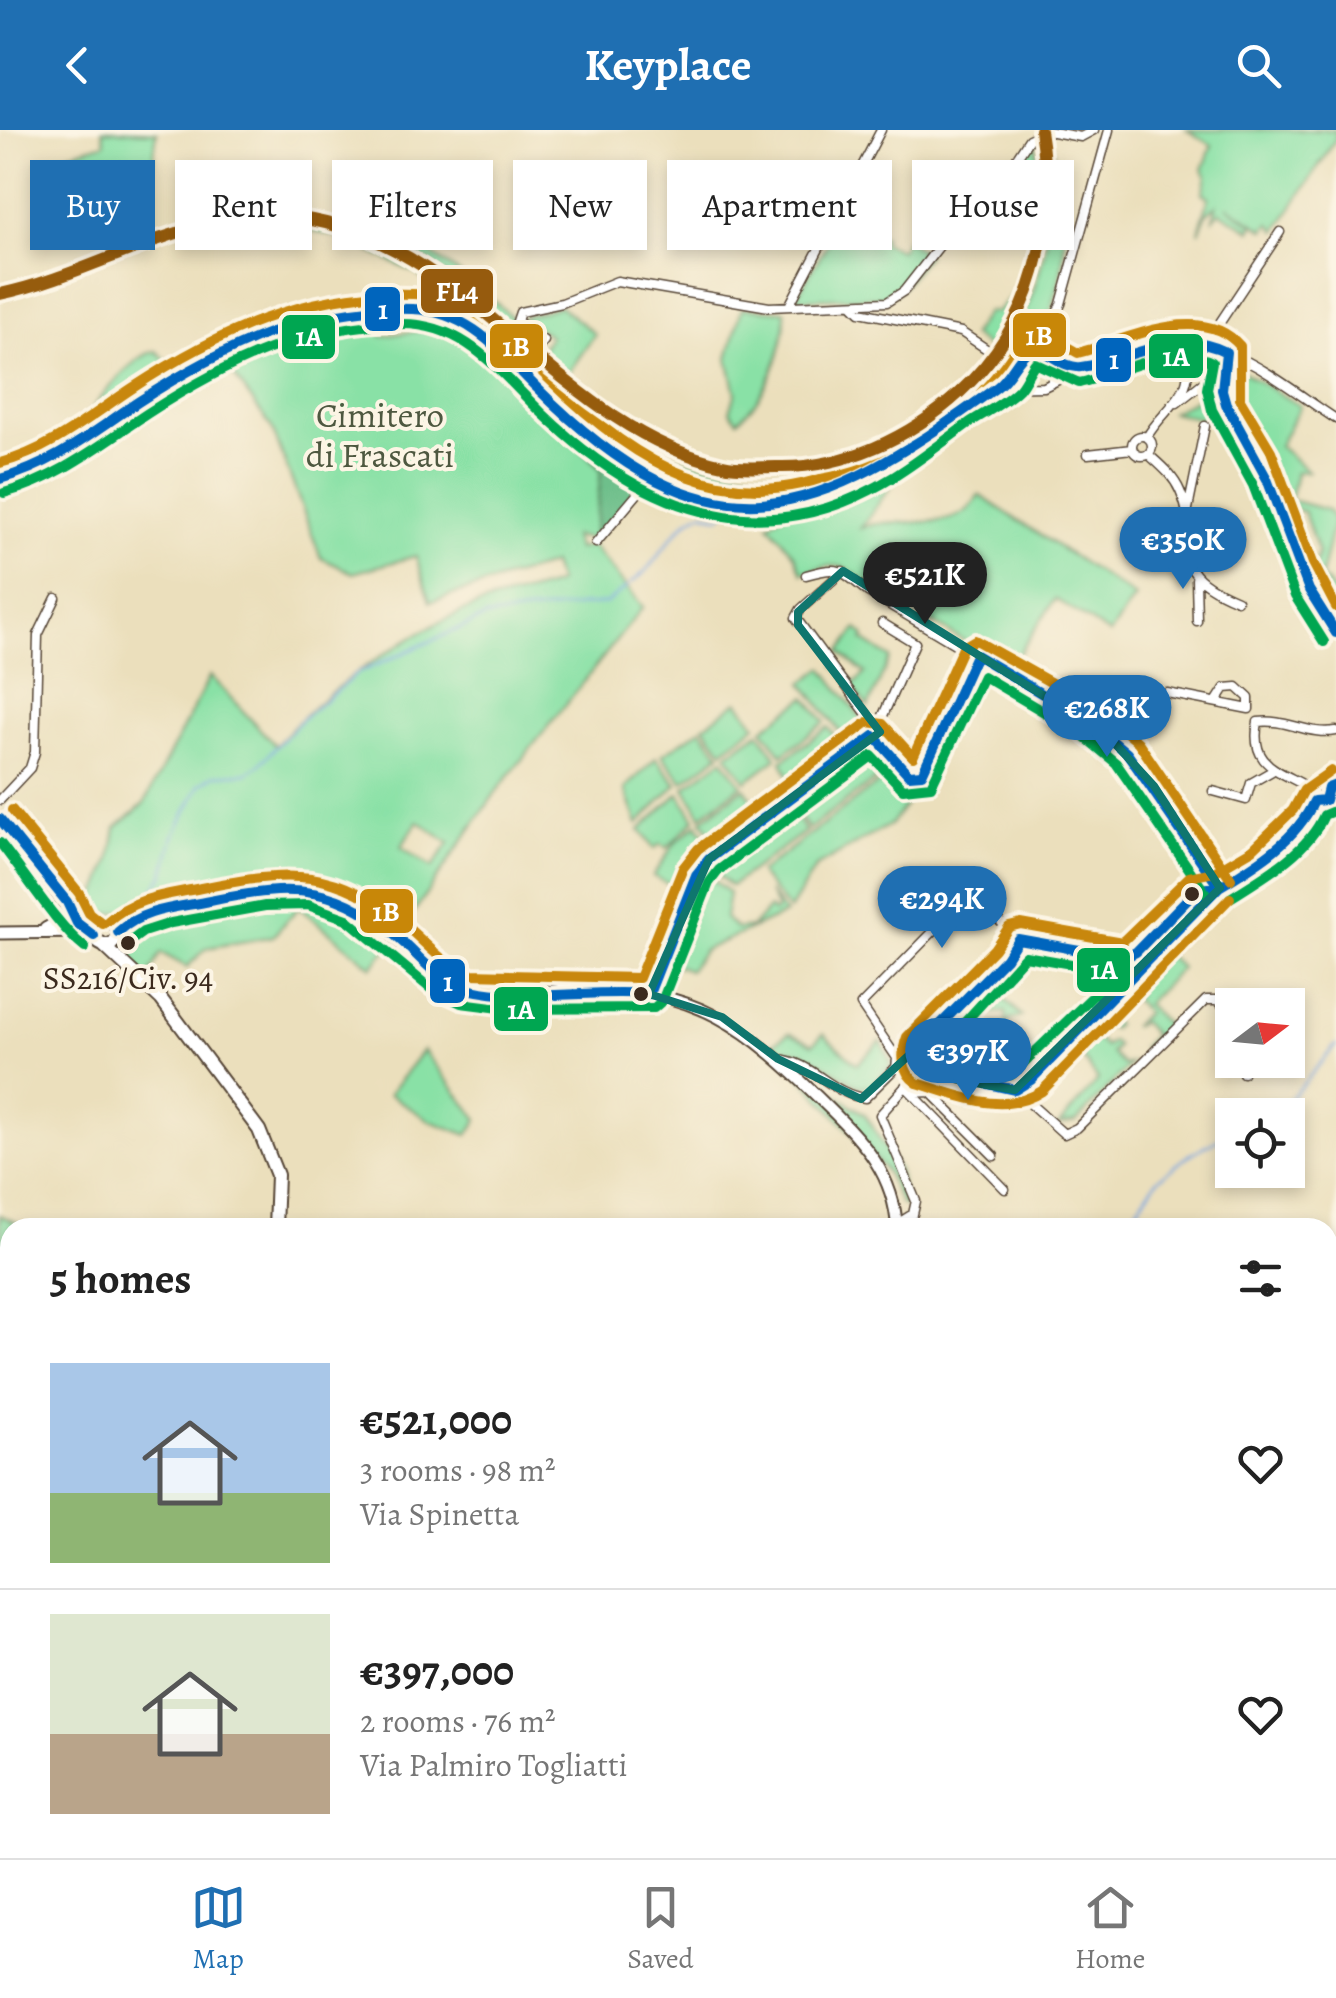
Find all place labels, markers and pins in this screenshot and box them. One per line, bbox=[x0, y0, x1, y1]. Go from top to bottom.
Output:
pin: €350K bbox=[1113, 507, 1253, 592]
pin: €521K bbox=[855, 542, 995, 627]
pin: €268K bbox=[1037, 675, 1177, 760]
pin: €294K bbox=[872, 866, 1012, 951]
unlabelled marker bbox=[1182, 884, 1202, 904]
marker: SS216/Civ. 94 bbox=[118, 933, 138, 953]
place label: SS216/Civ. 94 bbox=[43, 956, 213, 1000]
unlabelled marker bbox=[631, 984, 651, 1004]
pin: €397K bbox=[898, 1018, 1038, 1103]

